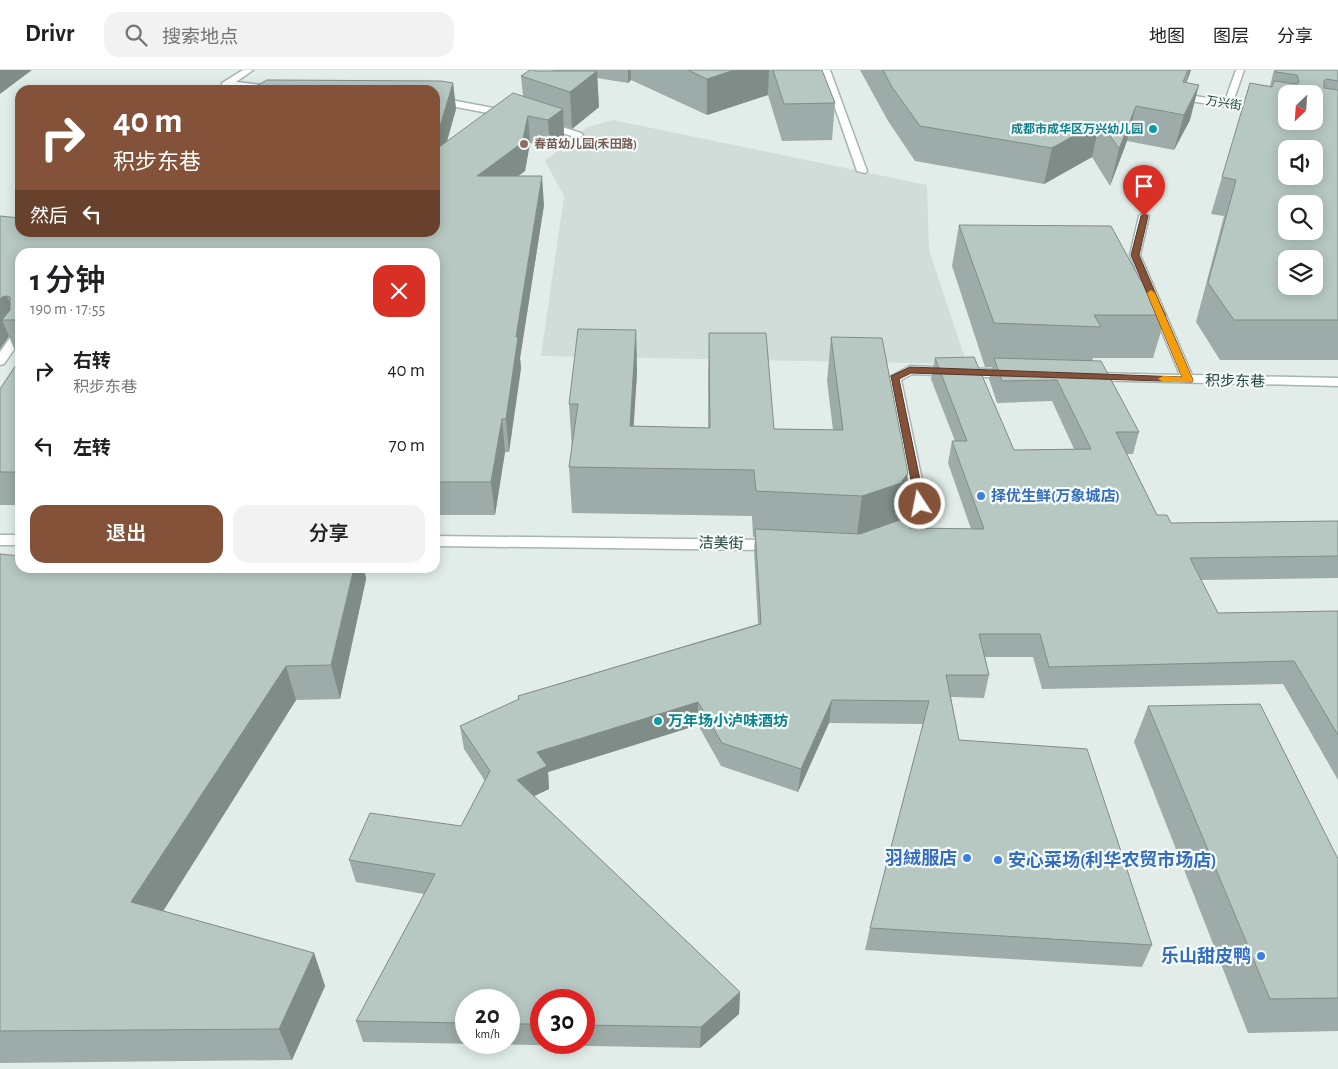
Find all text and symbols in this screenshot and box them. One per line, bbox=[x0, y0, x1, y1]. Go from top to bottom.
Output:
search box bbox=[104, 12, 454, 57]
icon: search bbox=[122, 21, 150, 49]
text: Drivr bbox=[25, 22, 74, 46]
text: 搜索地点 bbox=[162, 28, 238, 47]
text: 地图 bbox=[1149, 28, 1185, 46]
text: 图层 bbox=[1213, 28, 1249, 46]
text: 分享 bbox=[1277, 28, 1313, 46]
north arrow bbox=[1278, 85, 1322, 130]
map controls bbox=[1278, 85, 1323, 295]
street label: 万兴街 bbox=[1205, 93, 1243, 112]
text: 40 m bbox=[113, 104, 182, 139]
icon: right bbox=[30, 105, 95, 170]
place label: 成都市成华区万兴幼儿园 bbox=[1011, 122, 1143, 135]
marker: 成都市成华区万兴幼儿园 bbox=[1147, 123, 1159, 135]
place label: 春苗幼儿园(禾田路) bbox=[534, 137, 637, 151]
marker: 春苗幼儿园(禾田路) bbox=[518, 138, 530, 150]
button: sound bbox=[1278, 140, 1323, 185]
text: 积步东巷 bbox=[113, 151, 201, 173]
pin bbox=[1123, 165, 1165, 216]
icon: arrive bbox=[1130, 172, 1158, 200]
button: search bbox=[1278, 195, 1323, 240]
icon: left bbox=[78, 200, 106, 228]
text: 然后 bbox=[30, 207, 68, 226]
button: layers bbox=[1278, 250, 1323, 295]
button: close bbox=[373, 265, 425, 317]
text: 1 分钟 bbox=[30, 266, 105, 296]
text: 190 m · 17:55 bbox=[30, 301, 105, 317]
text: 右转 bbox=[73, 352, 111, 371]
icon: right bbox=[30, 357, 58, 385]
text: 40 m bbox=[387, 361, 425, 380]
street label: 积步东巷 bbox=[1205, 372, 1265, 390]
text: 积步东巷 bbox=[73, 379, 137, 395]
icon: left bbox=[30, 432, 58, 460]
text: 70 m bbox=[389, 436, 425, 455]
text: 左转 bbox=[73, 439, 111, 458]
position arrow bbox=[893, 477, 945, 529]
place label: 择优生鲜(万象城店) bbox=[991, 487, 1120, 504]
marker: 择优生鲜(万象城店) bbox=[975, 490, 987, 502]
button: 退出 bbox=[30, 505, 223, 563]
button: 分享 bbox=[233, 505, 425, 563]
street label: 洁美街 bbox=[698, 535, 744, 551]
place label: 万年场小泸味酒坊 bbox=[668, 713, 788, 729]
marker: 万年场小泸味酒坊 bbox=[652, 715, 664, 727]
place label: 羽絨服店 bbox=[885, 848, 957, 868]
place label: 安心菜场(利华农贸市场店) bbox=[1008, 850, 1217, 870]
marker: 羽絨服店 bbox=[961, 852, 973, 864]
marker: 安心菜场(利华农贸市场店) bbox=[992, 854, 1004, 866]
place label: 乐山甜皮鸭 bbox=[1161, 946, 1251, 966]
marker: 乐山甜皮鸭 bbox=[1255, 950, 1267, 962]
speed limit sign: 30 bbox=[530, 989, 595, 1054]
text: 20 bbox=[475, 1003, 500, 1028]
text: km/h bbox=[475, 1028, 500, 1040]

